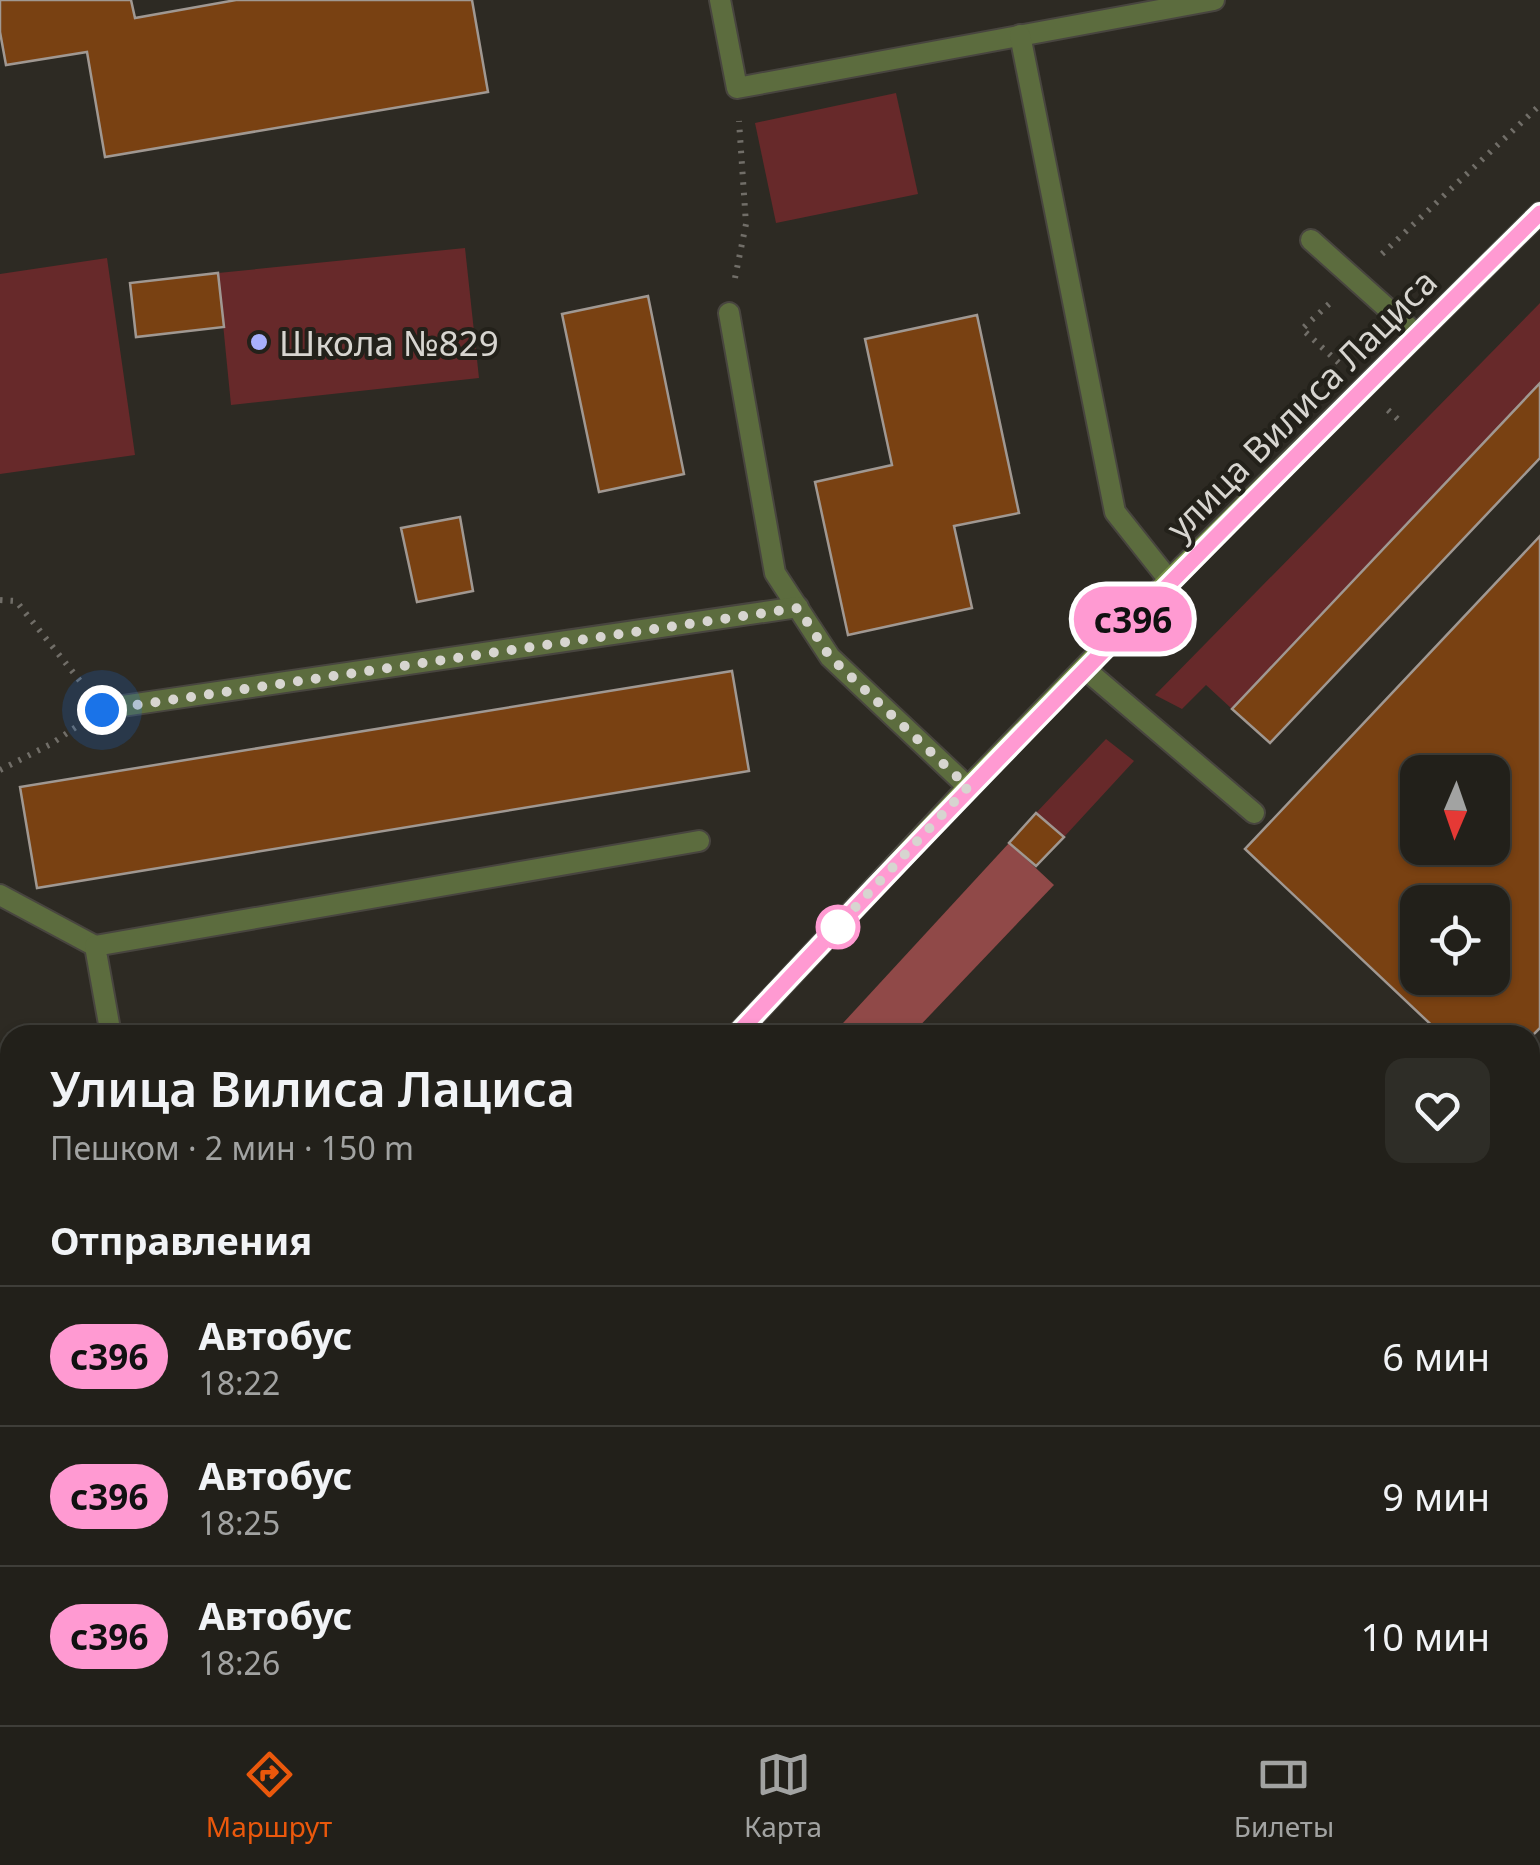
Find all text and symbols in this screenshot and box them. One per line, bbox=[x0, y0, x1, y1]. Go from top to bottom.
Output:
street label: улица Вилиса Лациса bbox=[1155, 258, 1447, 550]
place label: Школа №829 bbox=[279, 319, 499, 366]
marker: Школа №829 bbox=[248, 331, 270, 353]
line badge: с396 bbox=[1063, 586, 1203, 652]
text: с396 bbox=[1094, 596, 1172, 643]
your location bbox=[77, 685, 127, 735]
north arrow bbox=[1400, 755, 1510, 865]
map controls bbox=[1400, 755, 1510, 995]
button: locate bbox=[1400, 885, 1510, 995]
unlabelled marker bbox=[817, 906, 859, 948]
text: Улица Вилиса Лациса bbox=[50, 1056, 575, 1121]
button: heart bbox=[1385, 1058, 1490, 1163]
text: Пешком · 2 мин · 150 m bbox=[50, 1126, 414, 1169]
text: Отправления bbox=[50, 1214, 312, 1266]
text: Автобус bbox=[198, 1309, 352, 1361]
text: 6 мин bbox=[1382, 1330, 1490, 1382]
text: с396 bbox=[70, 1333, 148, 1380]
text: 18:22 bbox=[198, 1361, 280, 1404]
text: Автобус bbox=[198, 1449, 352, 1501]
text: 9 мин bbox=[1382, 1470, 1490, 1522]
text: с396 bbox=[70, 1473, 148, 1520]
text: 18:25 bbox=[198, 1501, 280, 1544]
text: Автобус bbox=[198, 1589, 352, 1641]
text: 10 мин bbox=[1361, 1610, 1490, 1662]
text: с396 bbox=[70, 1613, 148, 1660]
text: 18:26 bbox=[198, 1641, 280, 1684]
tab: Маршрут bbox=[206, 1747, 332, 1845]
tab: Карта bbox=[744, 1747, 822, 1845]
tab: Билеты bbox=[1234, 1747, 1334, 1845]

